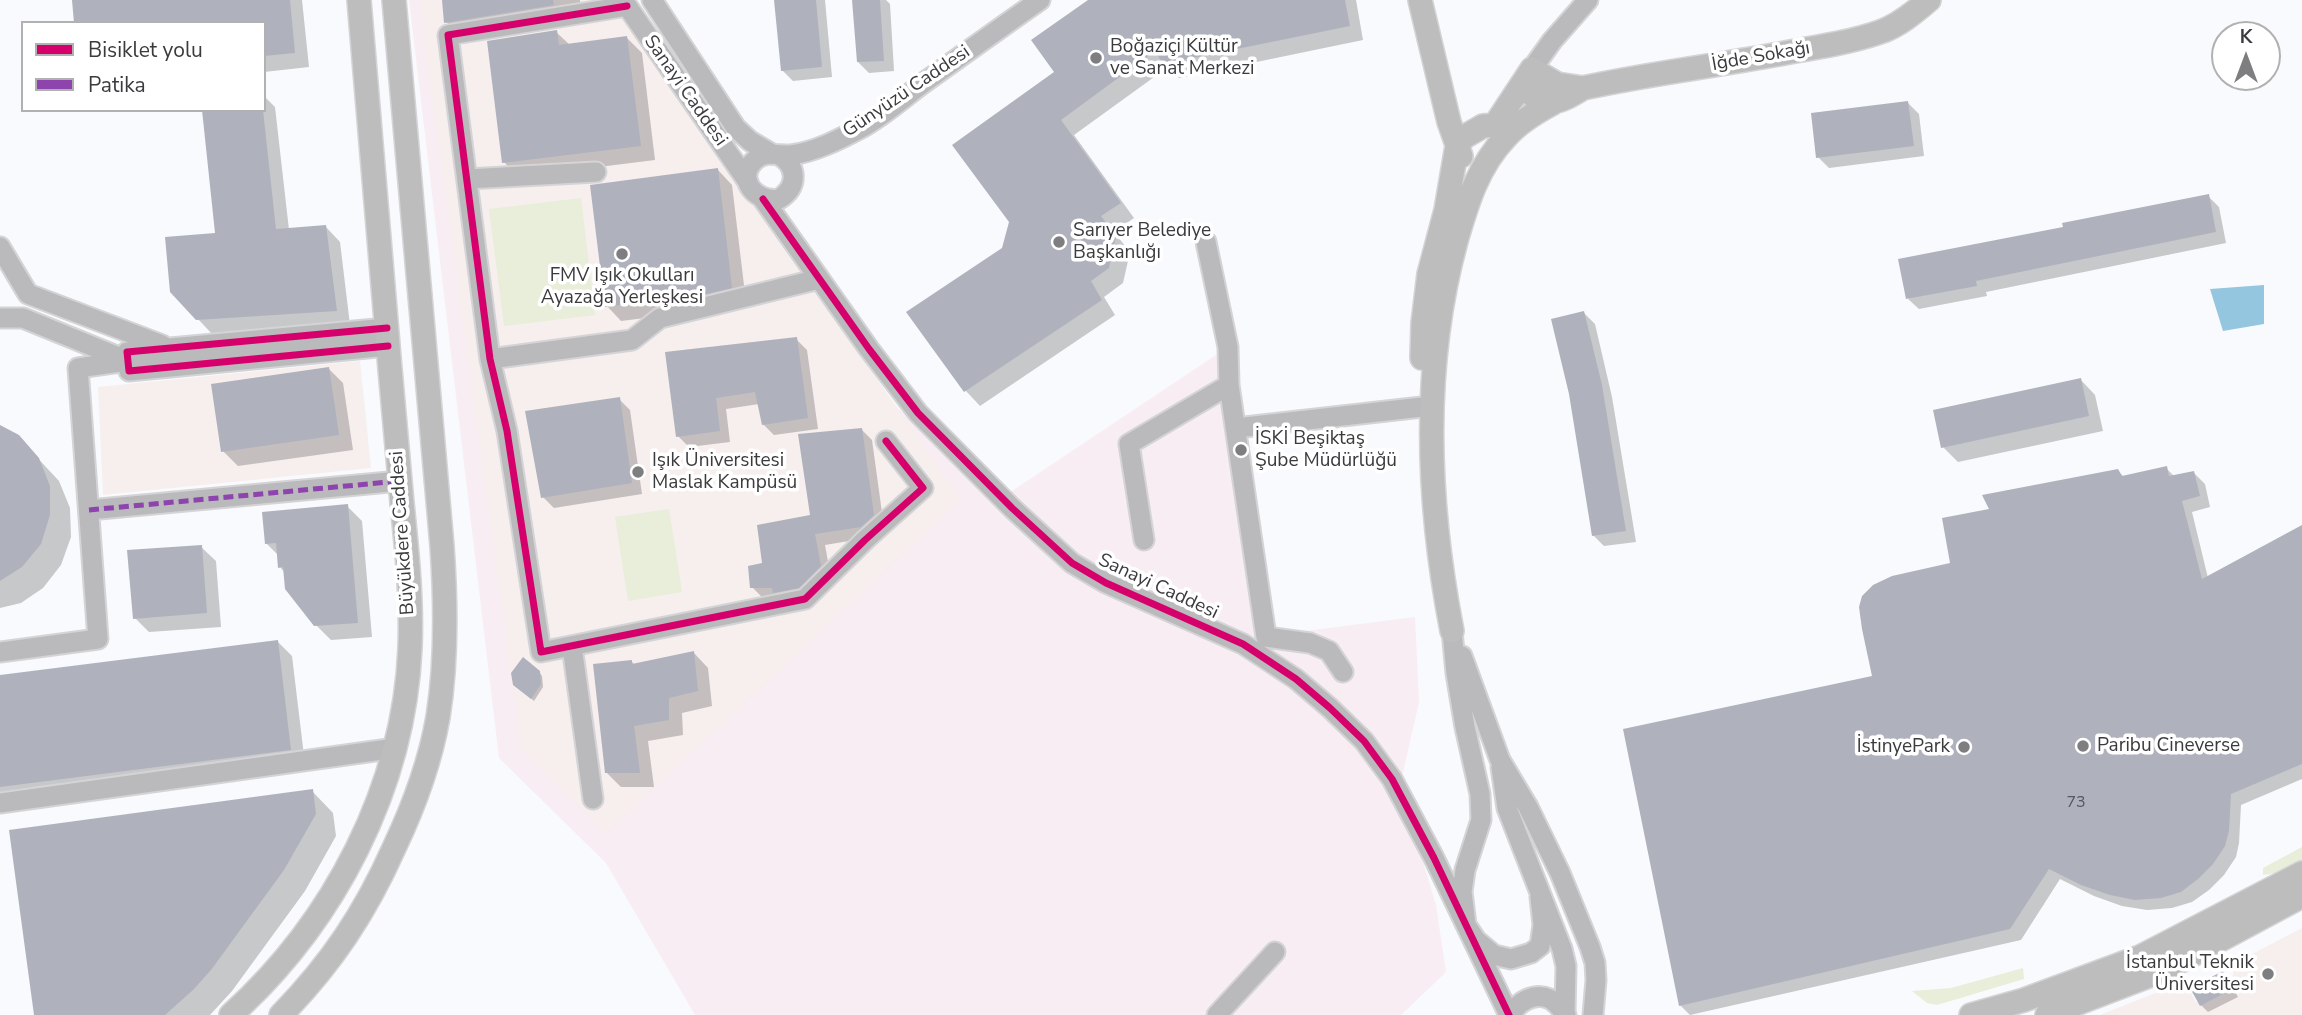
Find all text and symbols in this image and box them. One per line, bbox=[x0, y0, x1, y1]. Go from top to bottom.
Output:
legend bbox=[21, 21, 266, 112]
north arrow bbox=[2211, 21, 2281, 91]
text: K bbox=[2240, 24, 2252, 50]
street label: Sanayi Caddesi bbox=[638, 31, 732, 151]
text: Bisiklet yolu bbox=[88, 36, 203, 64]
place label: Boğaziçi Kültür ve Sanat Merkezi bbox=[1110, 36, 1254, 80]
street label: İğde Sokağı bbox=[1710, 37, 1812, 77]
street label: Günyüzü Caddesi bbox=[839, 41, 975, 143]
marker: Boğaziçi Kültür ve Sanat Merkezi bbox=[1088, 50, 1104, 66]
text: Patika bbox=[88, 71, 146, 99]
place label: Sarıyer Belediye Başkanlığı bbox=[1073, 220, 1211, 264]
marker: Sarıyer Belediye Başkanlığı bbox=[1051, 234, 1067, 250]
marker: FMV Işık Okulları Ayazağa Yerleşkesi bbox=[614, 246, 630, 262]
place label: FMV Işık Okulları Ayazağa Yerleşkesi bbox=[541, 265, 703, 309]
place label: İSKİ Beşiktaş Şube Müdürlüğü bbox=[1255, 428, 1397, 472]
marker: İSKİ Beşiktaş Şube Müdürlüğü bbox=[1233, 442, 1249, 458]
street label: Büyükdere Caddesi bbox=[386, 450, 420, 616]
place label: Işık Üniversitesi Maslak Kampüsü bbox=[652, 450, 797, 494]
marker: Işık Üniversitesi Maslak Kampüsü bbox=[630, 464, 646, 480]
street label: Sanayi Caddesi bbox=[1094, 549, 1222, 625]
place label: Paribu Cineverse bbox=[2097, 735, 2240, 757]
place label: İstinyePark bbox=[1857, 736, 1950, 758]
marker: Paribu Cineverse bbox=[2075, 738, 2091, 754]
marker: İstinyePark bbox=[1956, 739, 1972, 755]
house number: 73 bbox=[2066, 793, 2086, 813]
place label: İstanbul Teknik Üniversitesi bbox=[2126, 952, 2254, 996]
marker: İstanbul Teknik Üniversitesi bbox=[2260, 966, 2276, 982]

